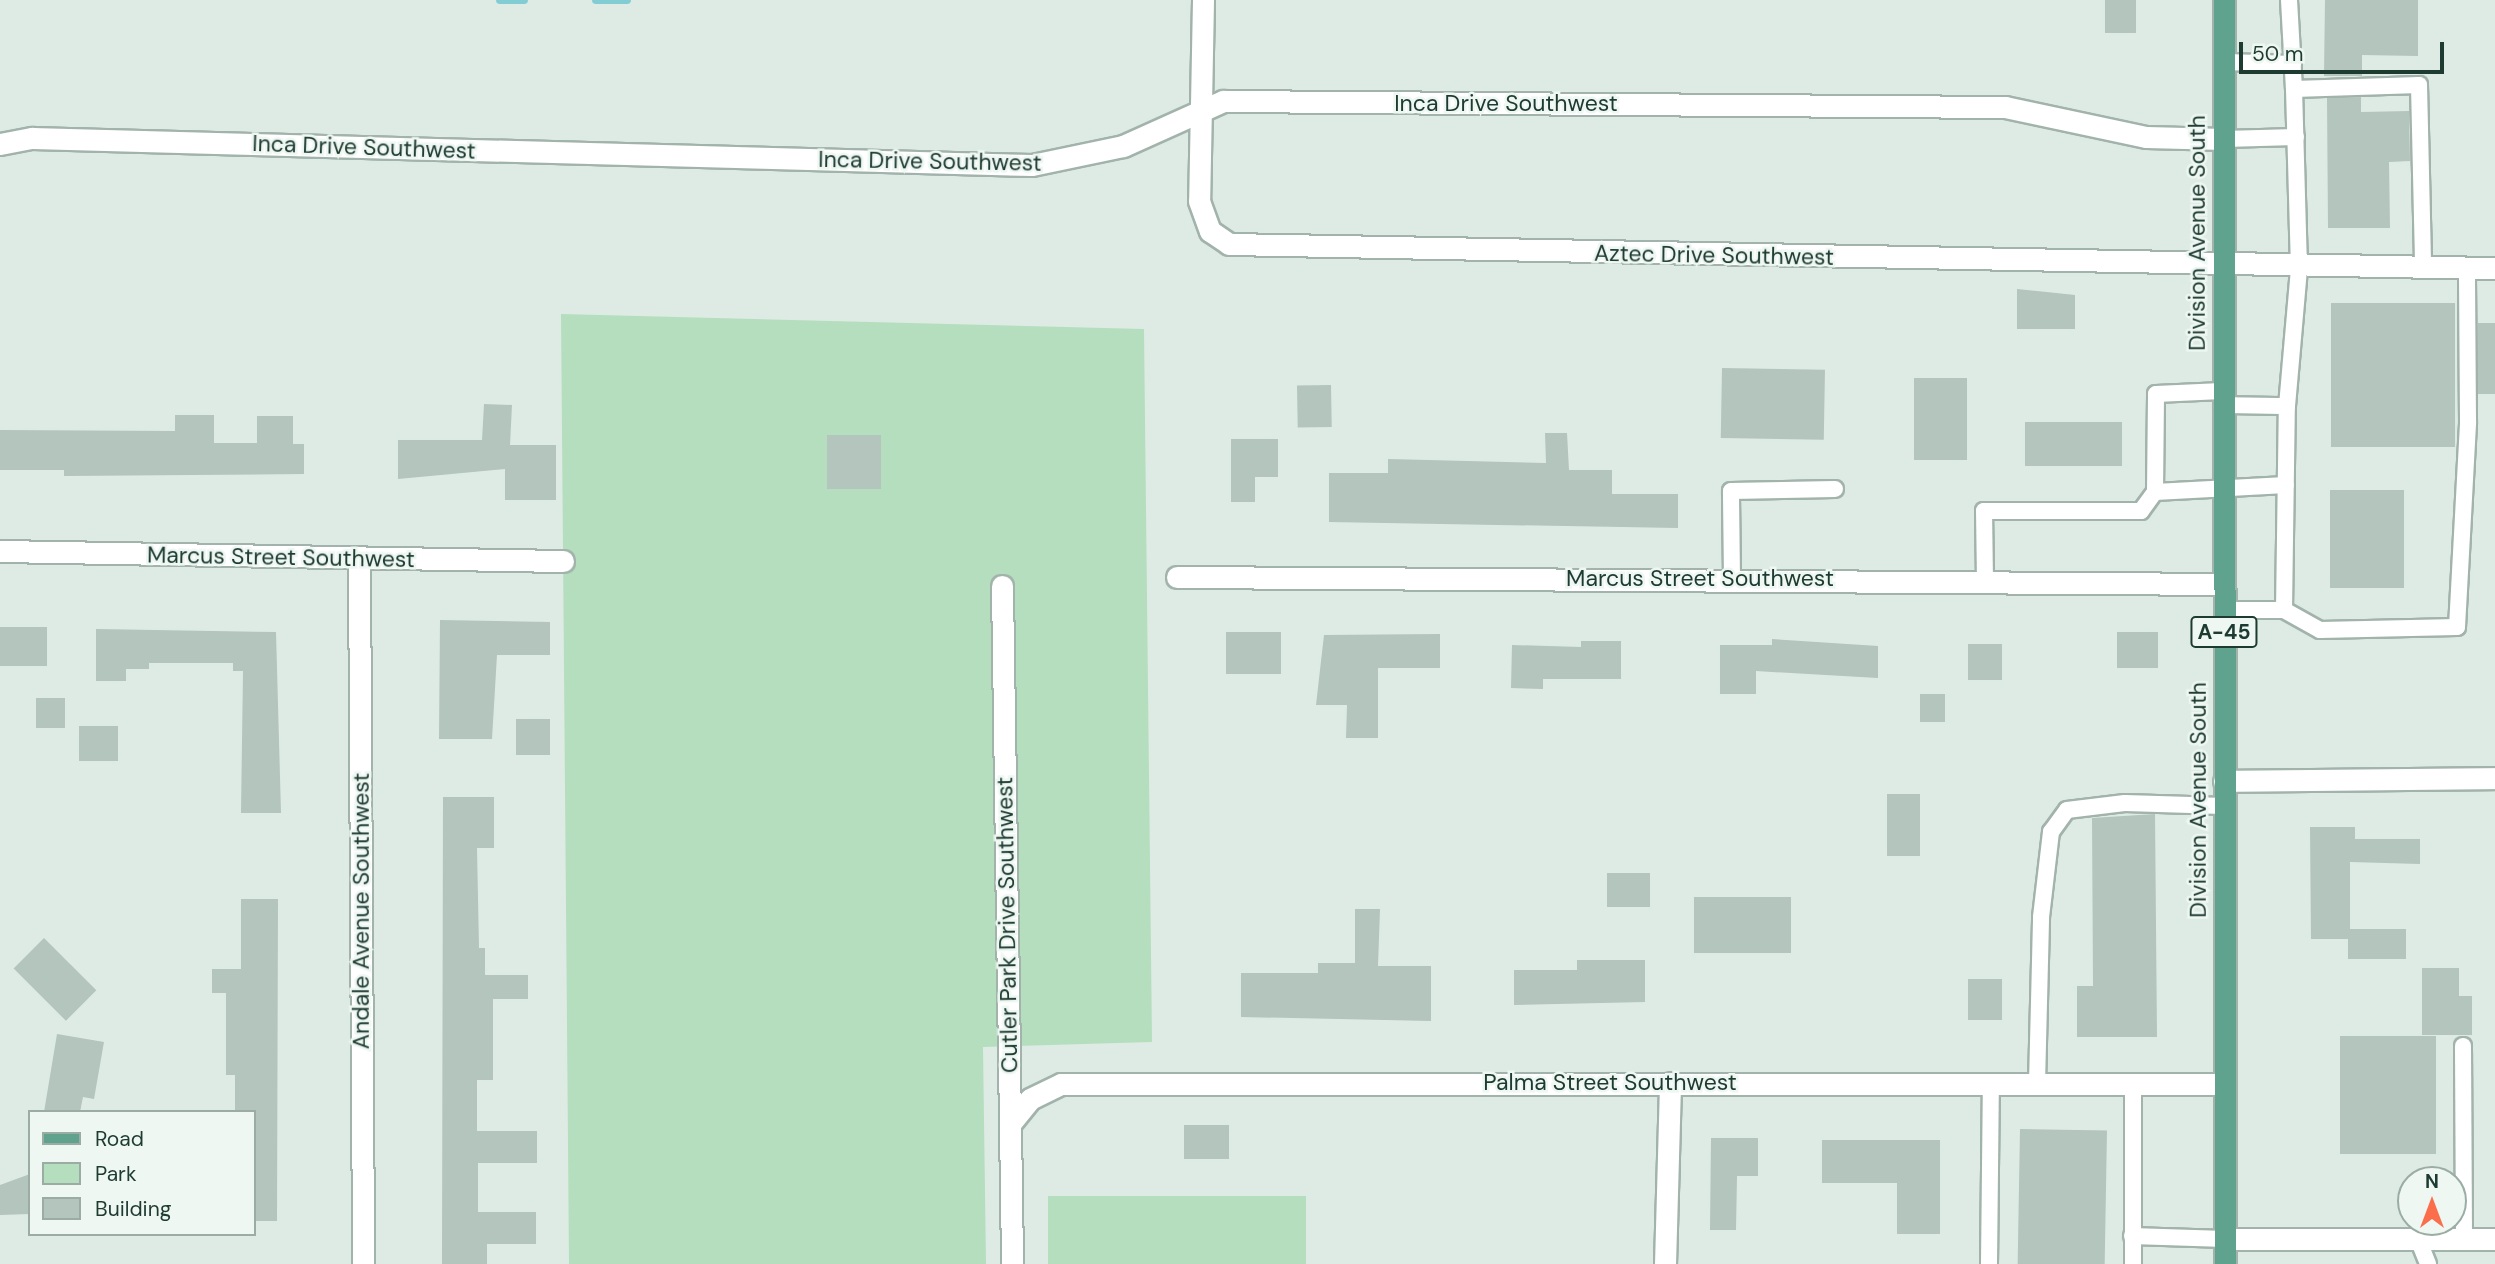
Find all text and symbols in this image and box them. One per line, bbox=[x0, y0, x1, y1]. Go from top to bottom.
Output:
scale bar bbox=[2243, 28, 2448, 72]
text: 50 m bbox=[2252, 40, 2303, 68]
street label: Inca Drive Southwest bbox=[1394, 89, 1618, 117]
street label: Division Avenue South bbox=[2183, 115, 2211, 351]
street label: Inca Drive Southwest bbox=[252, 129, 476, 165]
street label: Inca Drive Southwest bbox=[818, 145, 1042, 177]
street label: Aztec Drive Southwest bbox=[1594, 239, 1834, 271]
street label: Marcus Street Southwest bbox=[147, 541, 415, 573]
street label: Marcus Street Southwest bbox=[1566, 564, 1834, 592]
road number: A-45 bbox=[2189, 614, 2259, 650]
street label: Division Avenue South bbox=[2184, 682, 2212, 918]
street label: Andale Avenue Southwest bbox=[347, 773, 375, 1049]
street label: Cutler Park Drive Southwest bbox=[991, 777, 1023, 1073]
street label: Palma Street Southwest bbox=[1483, 1068, 1737, 1096]
legend bbox=[28, 1110, 256, 1236]
text: Road bbox=[95, 1125, 144, 1153]
text: Park bbox=[95, 1160, 136, 1188]
north arrow bbox=[2397, 1166, 2467, 1236]
text: N bbox=[2425, 1169, 2439, 1194]
text: Building bbox=[95, 1195, 171, 1223]

